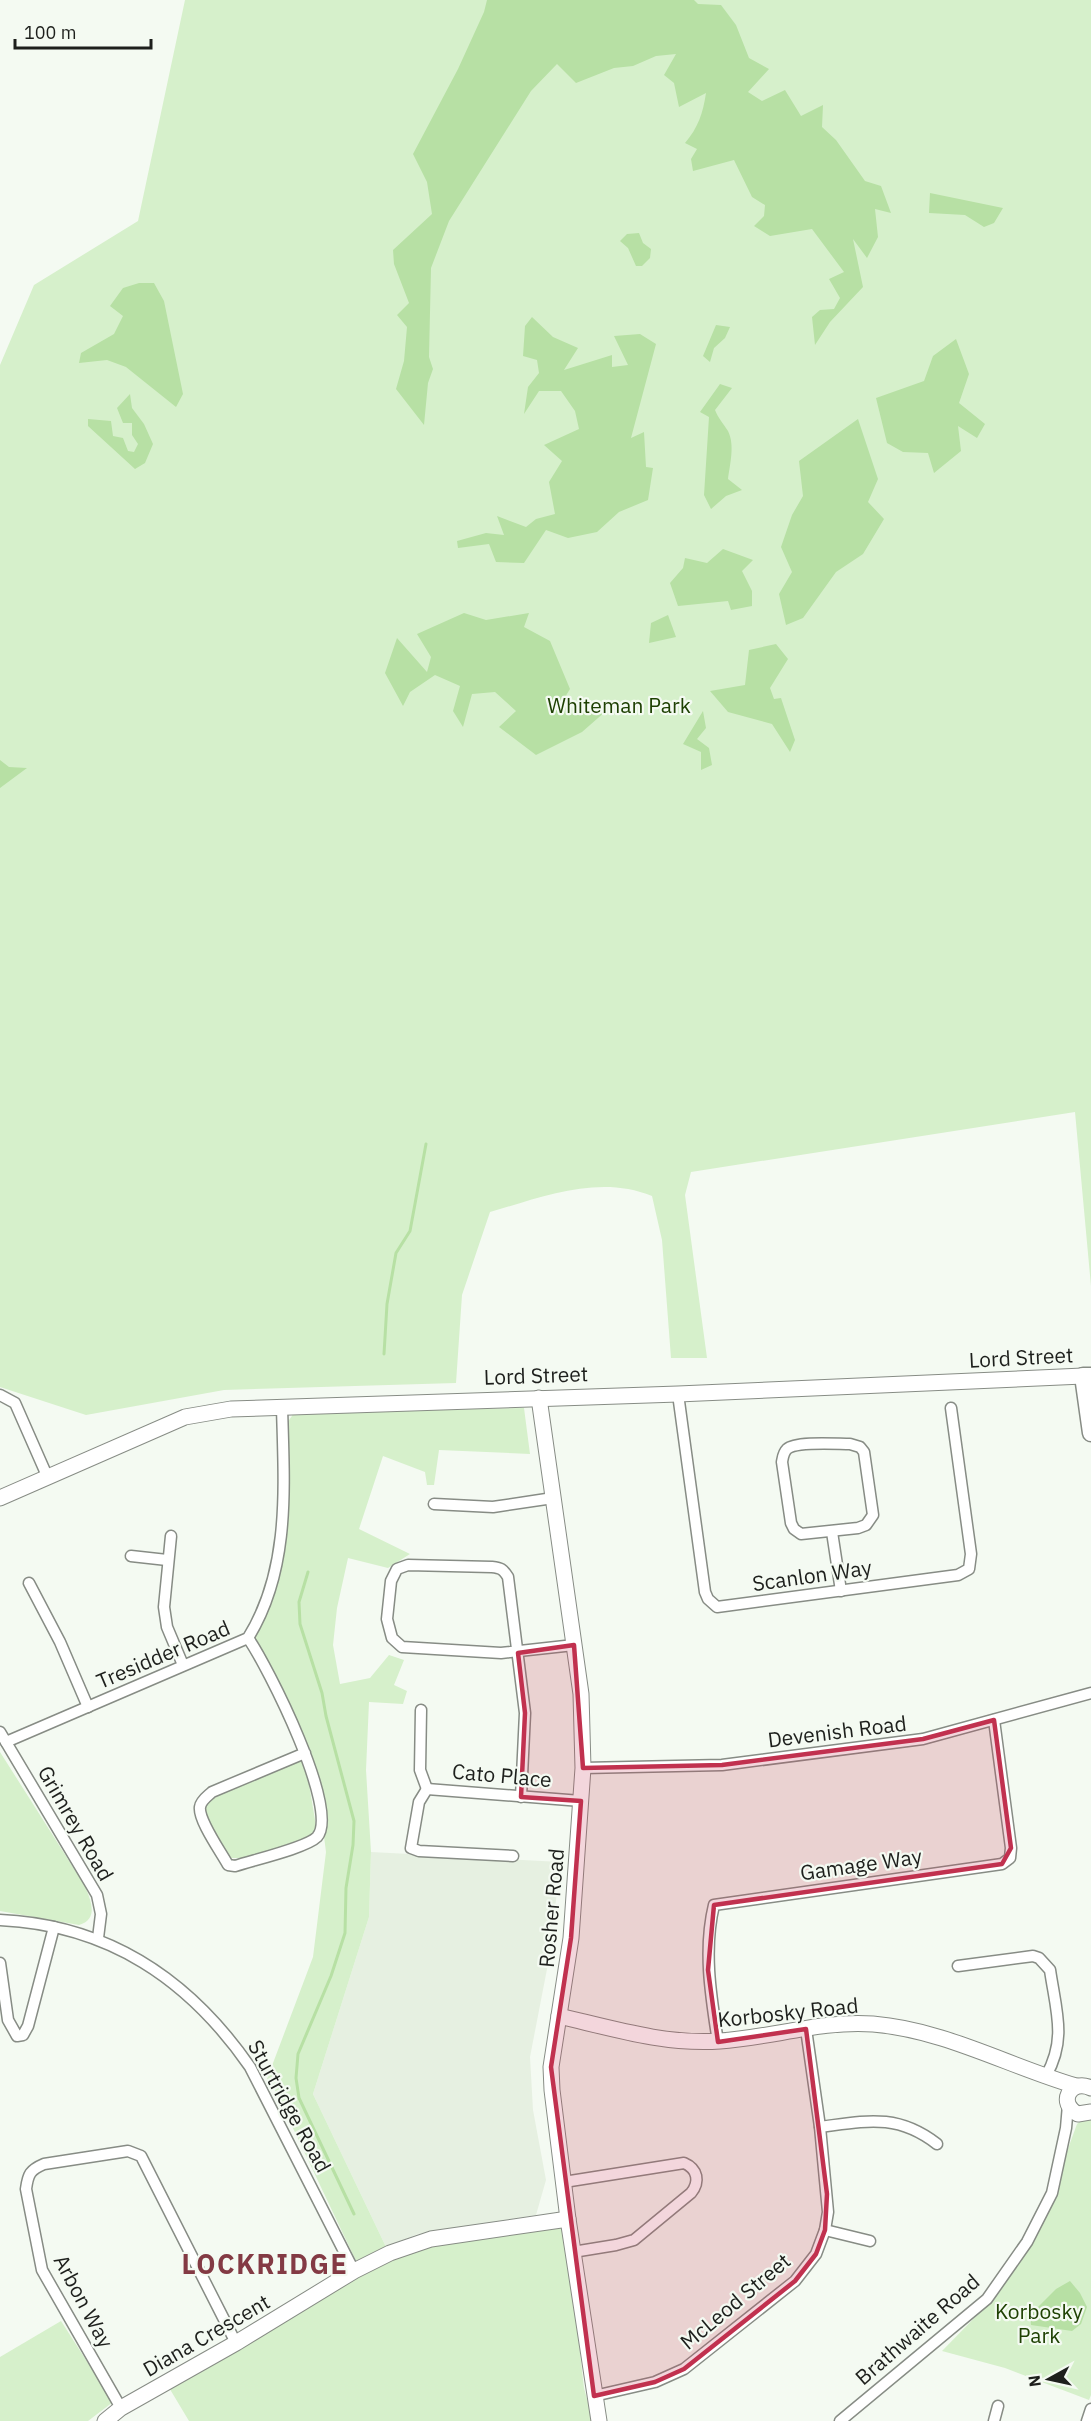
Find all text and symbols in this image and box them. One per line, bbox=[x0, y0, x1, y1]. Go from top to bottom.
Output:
scale bar bbox=[15, 12, 152, 50]
text: 100 m bbox=[24, 21, 76, 44]
park label: Whiteman Park bbox=[547, 691, 691, 719]
street label: Lord Street bbox=[968, 1340, 1074, 1374]
street label: Lord Street bbox=[483, 1359, 589, 1391]
street label: Scanlon Way bbox=[750, 1553, 874, 1597]
street label: Tresidder Road bbox=[92, 1613, 234, 1695]
street label: Devenish Road bbox=[766, 1709, 908, 1753]
street label: Cato Place bbox=[451, 1757, 553, 1793]
street label: Grimrey Road bbox=[32, 1760, 120, 1886]
street label: Gamage Way bbox=[798, 1842, 924, 1886]
street label: Rosher Road bbox=[532, 1847, 570, 1969]
street label: Korbosky Road bbox=[716, 1991, 860, 2033]
street label: Sturtridge Road bbox=[242, 2035, 338, 2177]
district label: LOCKRIDGE bbox=[182, 2246, 348, 2281]
street label: McLeod Street bbox=[674, 2247, 796, 2355]
street label: Arbon Way bbox=[48, 2249, 121, 2353]
street label: Brathwaite Road bbox=[849, 2267, 985, 2391]
street label: Diana Crescent bbox=[137, 2287, 275, 2383]
park label: Korbosky Park bbox=[995, 2297, 1084, 2349]
north arrow bbox=[1019, 2349, 1079, 2409]
text: N bbox=[1023, 2374, 1045, 2388]

